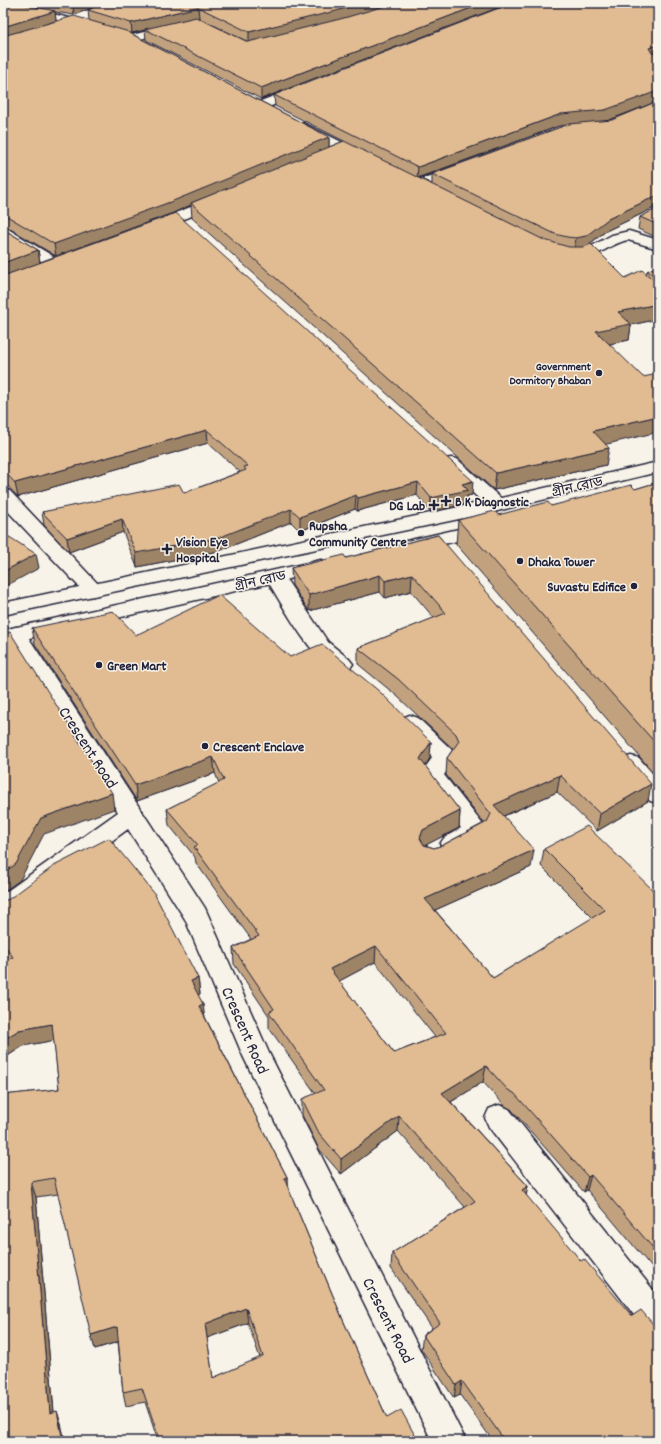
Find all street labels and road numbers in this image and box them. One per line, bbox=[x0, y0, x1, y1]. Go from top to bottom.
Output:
street label: গ্রীন রোড bbox=[550, 472, 606, 504]
street label: গ্রীন রোড bbox=[233, 566, 289, 598]
street label: Crescent Road bbox=[51, 703, 122, 794]
street label: Crescent Road bbox=[213, 984, 273, 1079]
street label: Crescent Road bbox=[354, 1274, 418, 1368]

